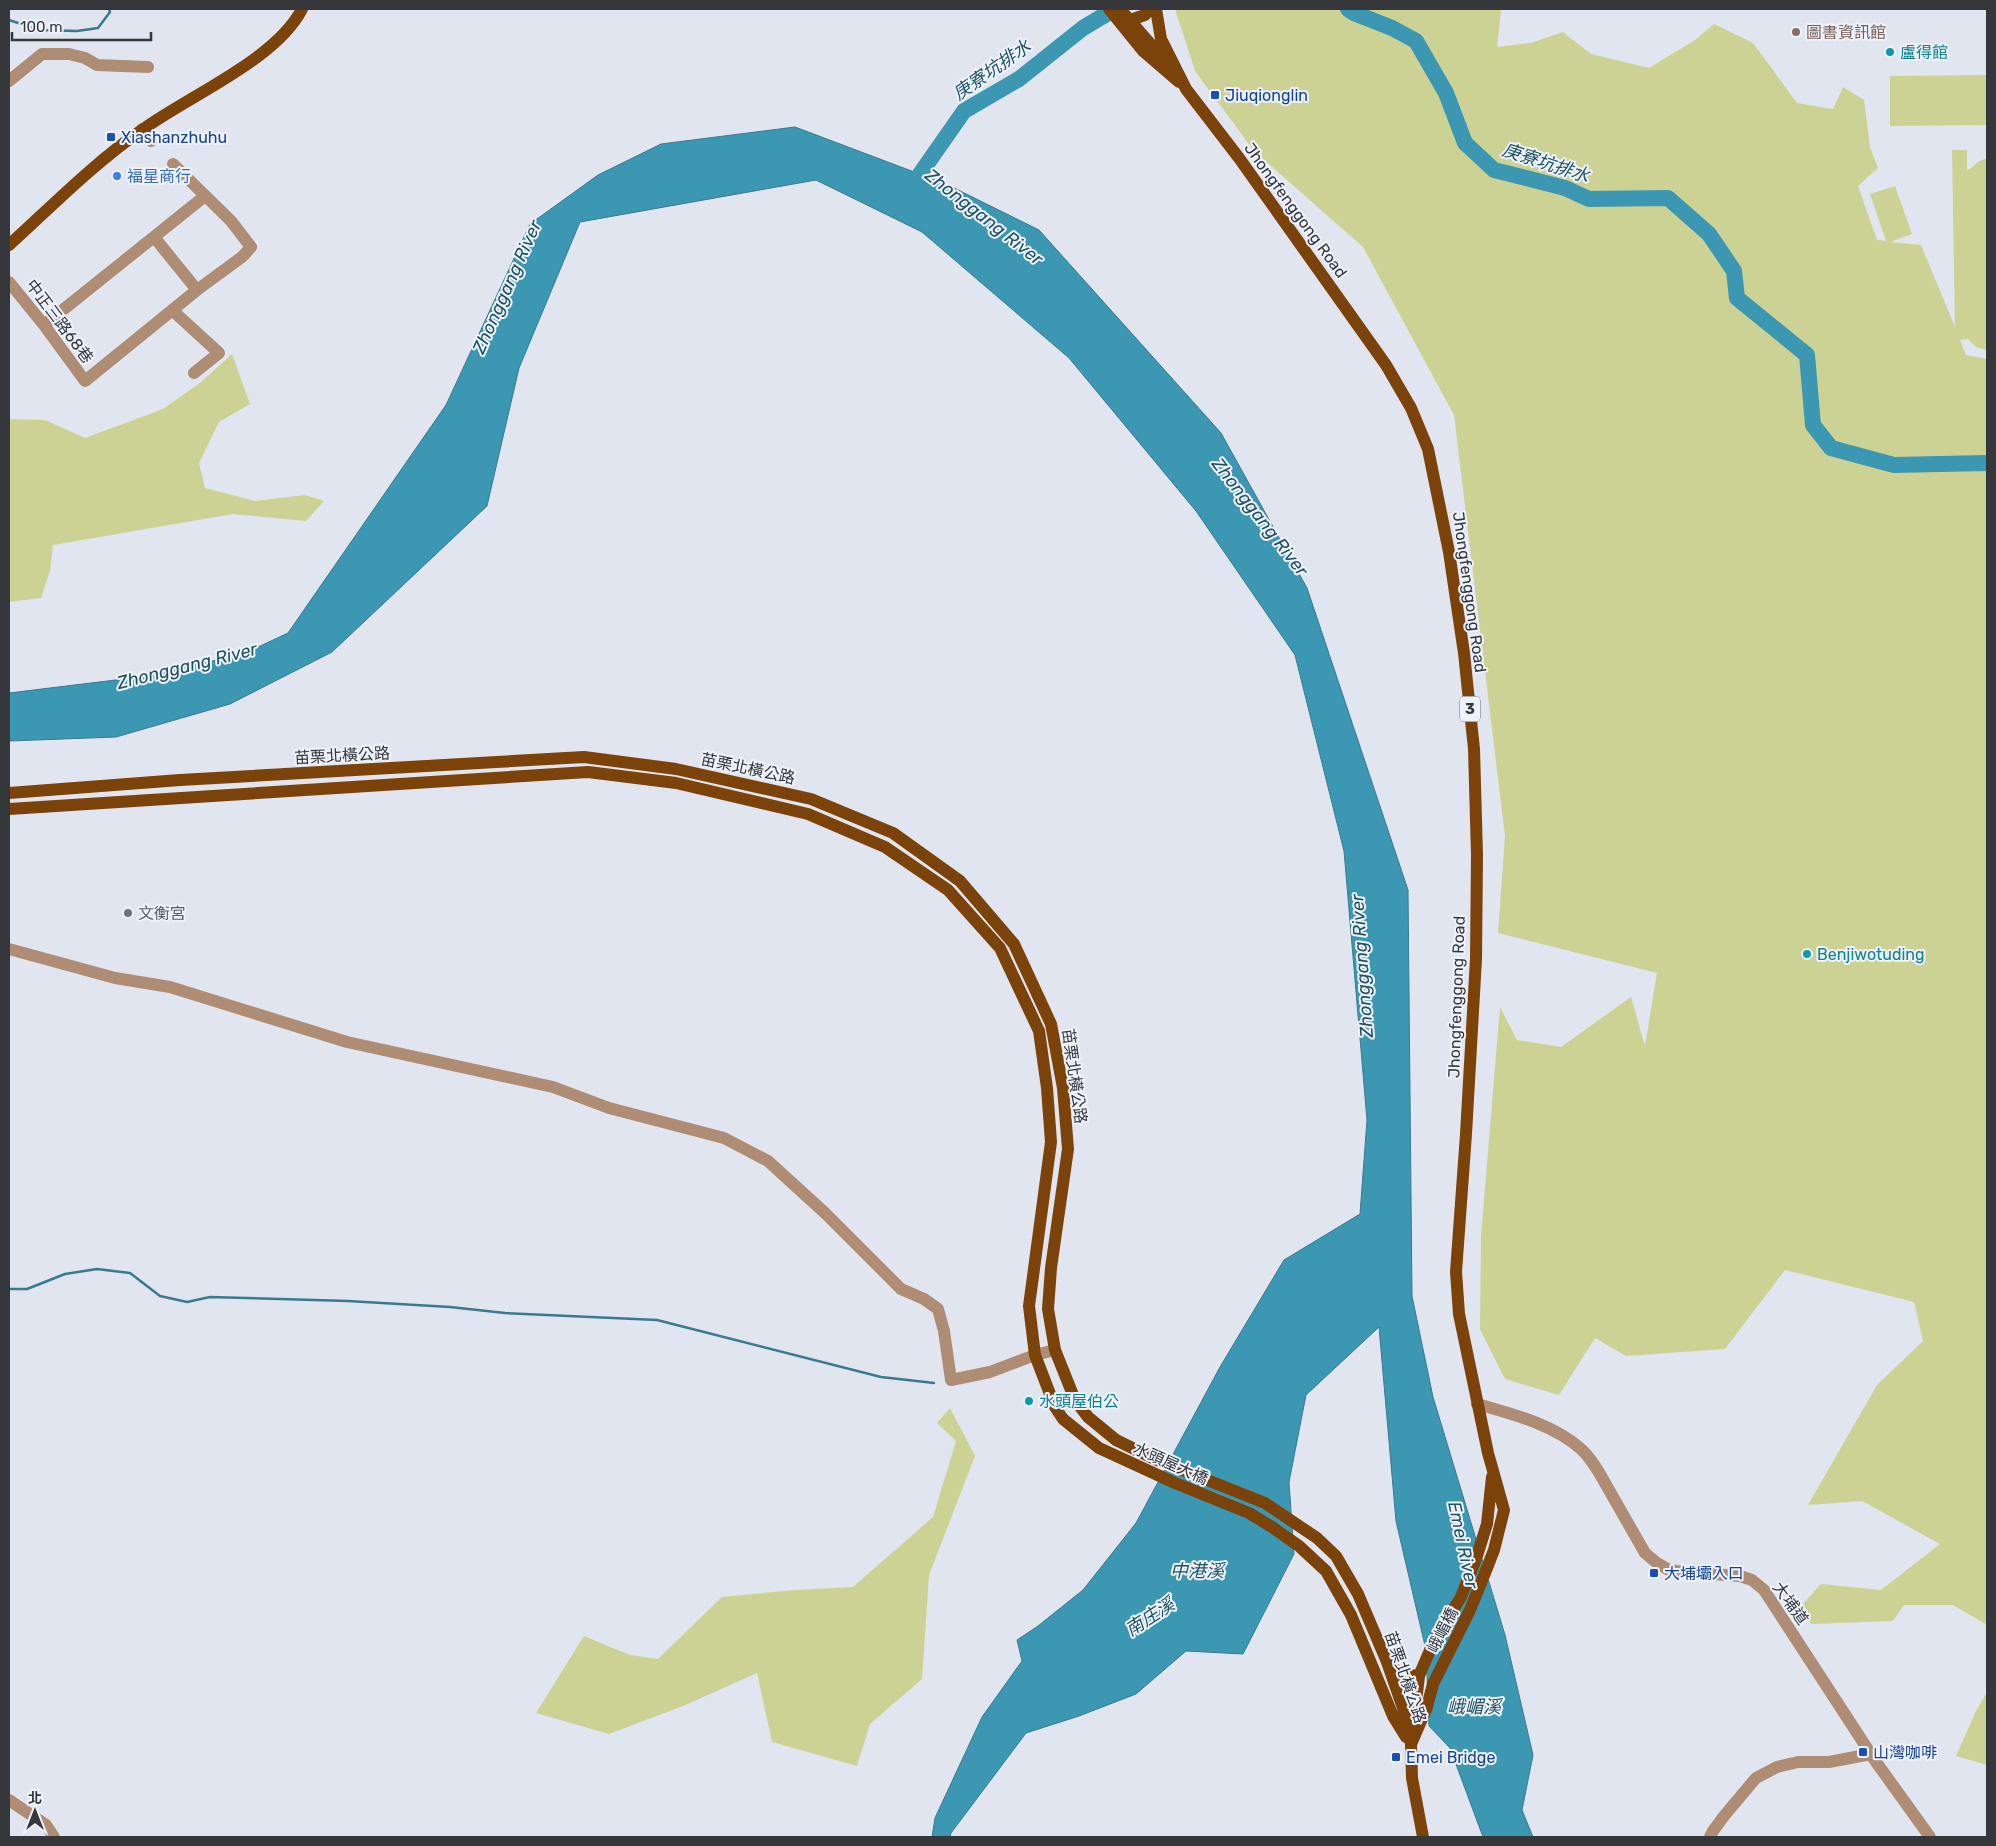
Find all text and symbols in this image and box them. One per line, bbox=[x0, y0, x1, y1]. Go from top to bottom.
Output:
scale bar bbox=[12, 10, 151, 42]
text: 100 m bbox=[20, 18, 62, 36]
place label: 圖書資訊館 bbox=[1806, 23, 1886, 42]
marker: 圖書資訊館 bbox=[1790, 26, 1802, 38]
water label: 庚寮坑排水 bbox=[949, 35, 1036, 105]
place label: 盧得館 bbox=[1900, 43, 1948, 62]
marker: 盧得館 bbox=[1884, 46, 1896, 58]
place label: Jiuqionglin bbox=[1225, 86, 1308, 105]
marker: Jiuqionglin bbox=[1209, 89, 1221, 101]
place label: Xiashanzhuhu bbox=[121, 128, 227, 147]
marker: Xiashanzhuhu bbox=[105, 131, 117, 143]
street label: Jhongfenggong Road bbox=[1240, 139, 1351, 282]
water label: 庚寮坑排水 bbox=[1500, 139, 1593, 188]
water label: Zhonggang River bbox=[920, 163, 1048, 271]
place label: 福星商行 bbox=[127, 167, 191, 186]
marker: 福星商行 bbox=[111, 170, 123, 182]
water label: Zhonggang River bbox=[467, 216, 547, 358]
street label: 中正三路68巷 bbox=[22, 276, 97, 367]
water label: Zhonggang River bbox=[1206, 453, 1314, 581]
street label: Jhongfenggong Road bbox=[1449, 510, 1490, 674]
water label: Zhonggang River bbox=[114, 638, 260, 694]
road number: 3 bbox=[1460, 696, 1480, 722]
street label: 苗栗北橫公路 bbox=[294, 743, 390, 767]
street label: 苗栗北橫公路 bbox=[699, 749, 797, 788]
water label: Zhonggang River bbox=[1346, 892, 1378, 1039]
place label: 文衡宮 bbox=[138, 904, 186, 923]
marker: 文衡宮 bbox=[122, 907, 134, 919]
street label: Jhongfenggong Road bbox=[1444, 916, 1469, 1078]
place label: Benjiwotuding bbox=[1817, 945, 1925, 964]
marker: Benjiwotuding bbox=[1801, 948, 1813, 960]
street label: 苗栗北橫公路 bbox=[1058, 1027, 1091, 1125]
place label: 水頭屋伯公 bbox=[1039, 1392, 1119, 1411]
marker: 水頭屋伯公 bbox=[1023, 1395, 1035, 1407]
street label: 水頭屋大橋 bbox=[1130, 1439, 1211, 1488]
water label: Emei River bbox=[1443, 1499, 1483, 1592]
water label: 中港溪 bbox=[1170, 1560, 1227, 1582]
place label: 大埔壩入口 bbox=[1664, 1564, 1744, 1583]
marker: 大埔壩入口 bbox=[1648, 1567, 1660, 1579]
street label: 大埔道 bbox=[1769, 1578, 1812, 1628]
water label: 南庄溪 bbox=[1121, 1591, 1181, 1641]
street label: 峨嵋橋 bbox=[1423, 1605, 1462, 1656]
street label: 苗栗北橫公路 bbox=[1381, 1629, 1430, 1726]
water label: 峨嵋溪 bbox=[1447, 1696, 1504, 1718]
place label: 山灣咖啡 bbox=[1873, 1743, 1937, 1762]
marker: 山灣咖啡 bbox=[1857, 1746, 1869, 1758]
place label: Emei Bridge bbox=[1406, 1748, 1495, 1767]
marker: Emei Bridge bbox=[1390, 1751, 1402, 1763]
north arrow bbox=[10, 1786, 60, 1836]
text: 北 bbox=[28, 1790, 42, 1807]

